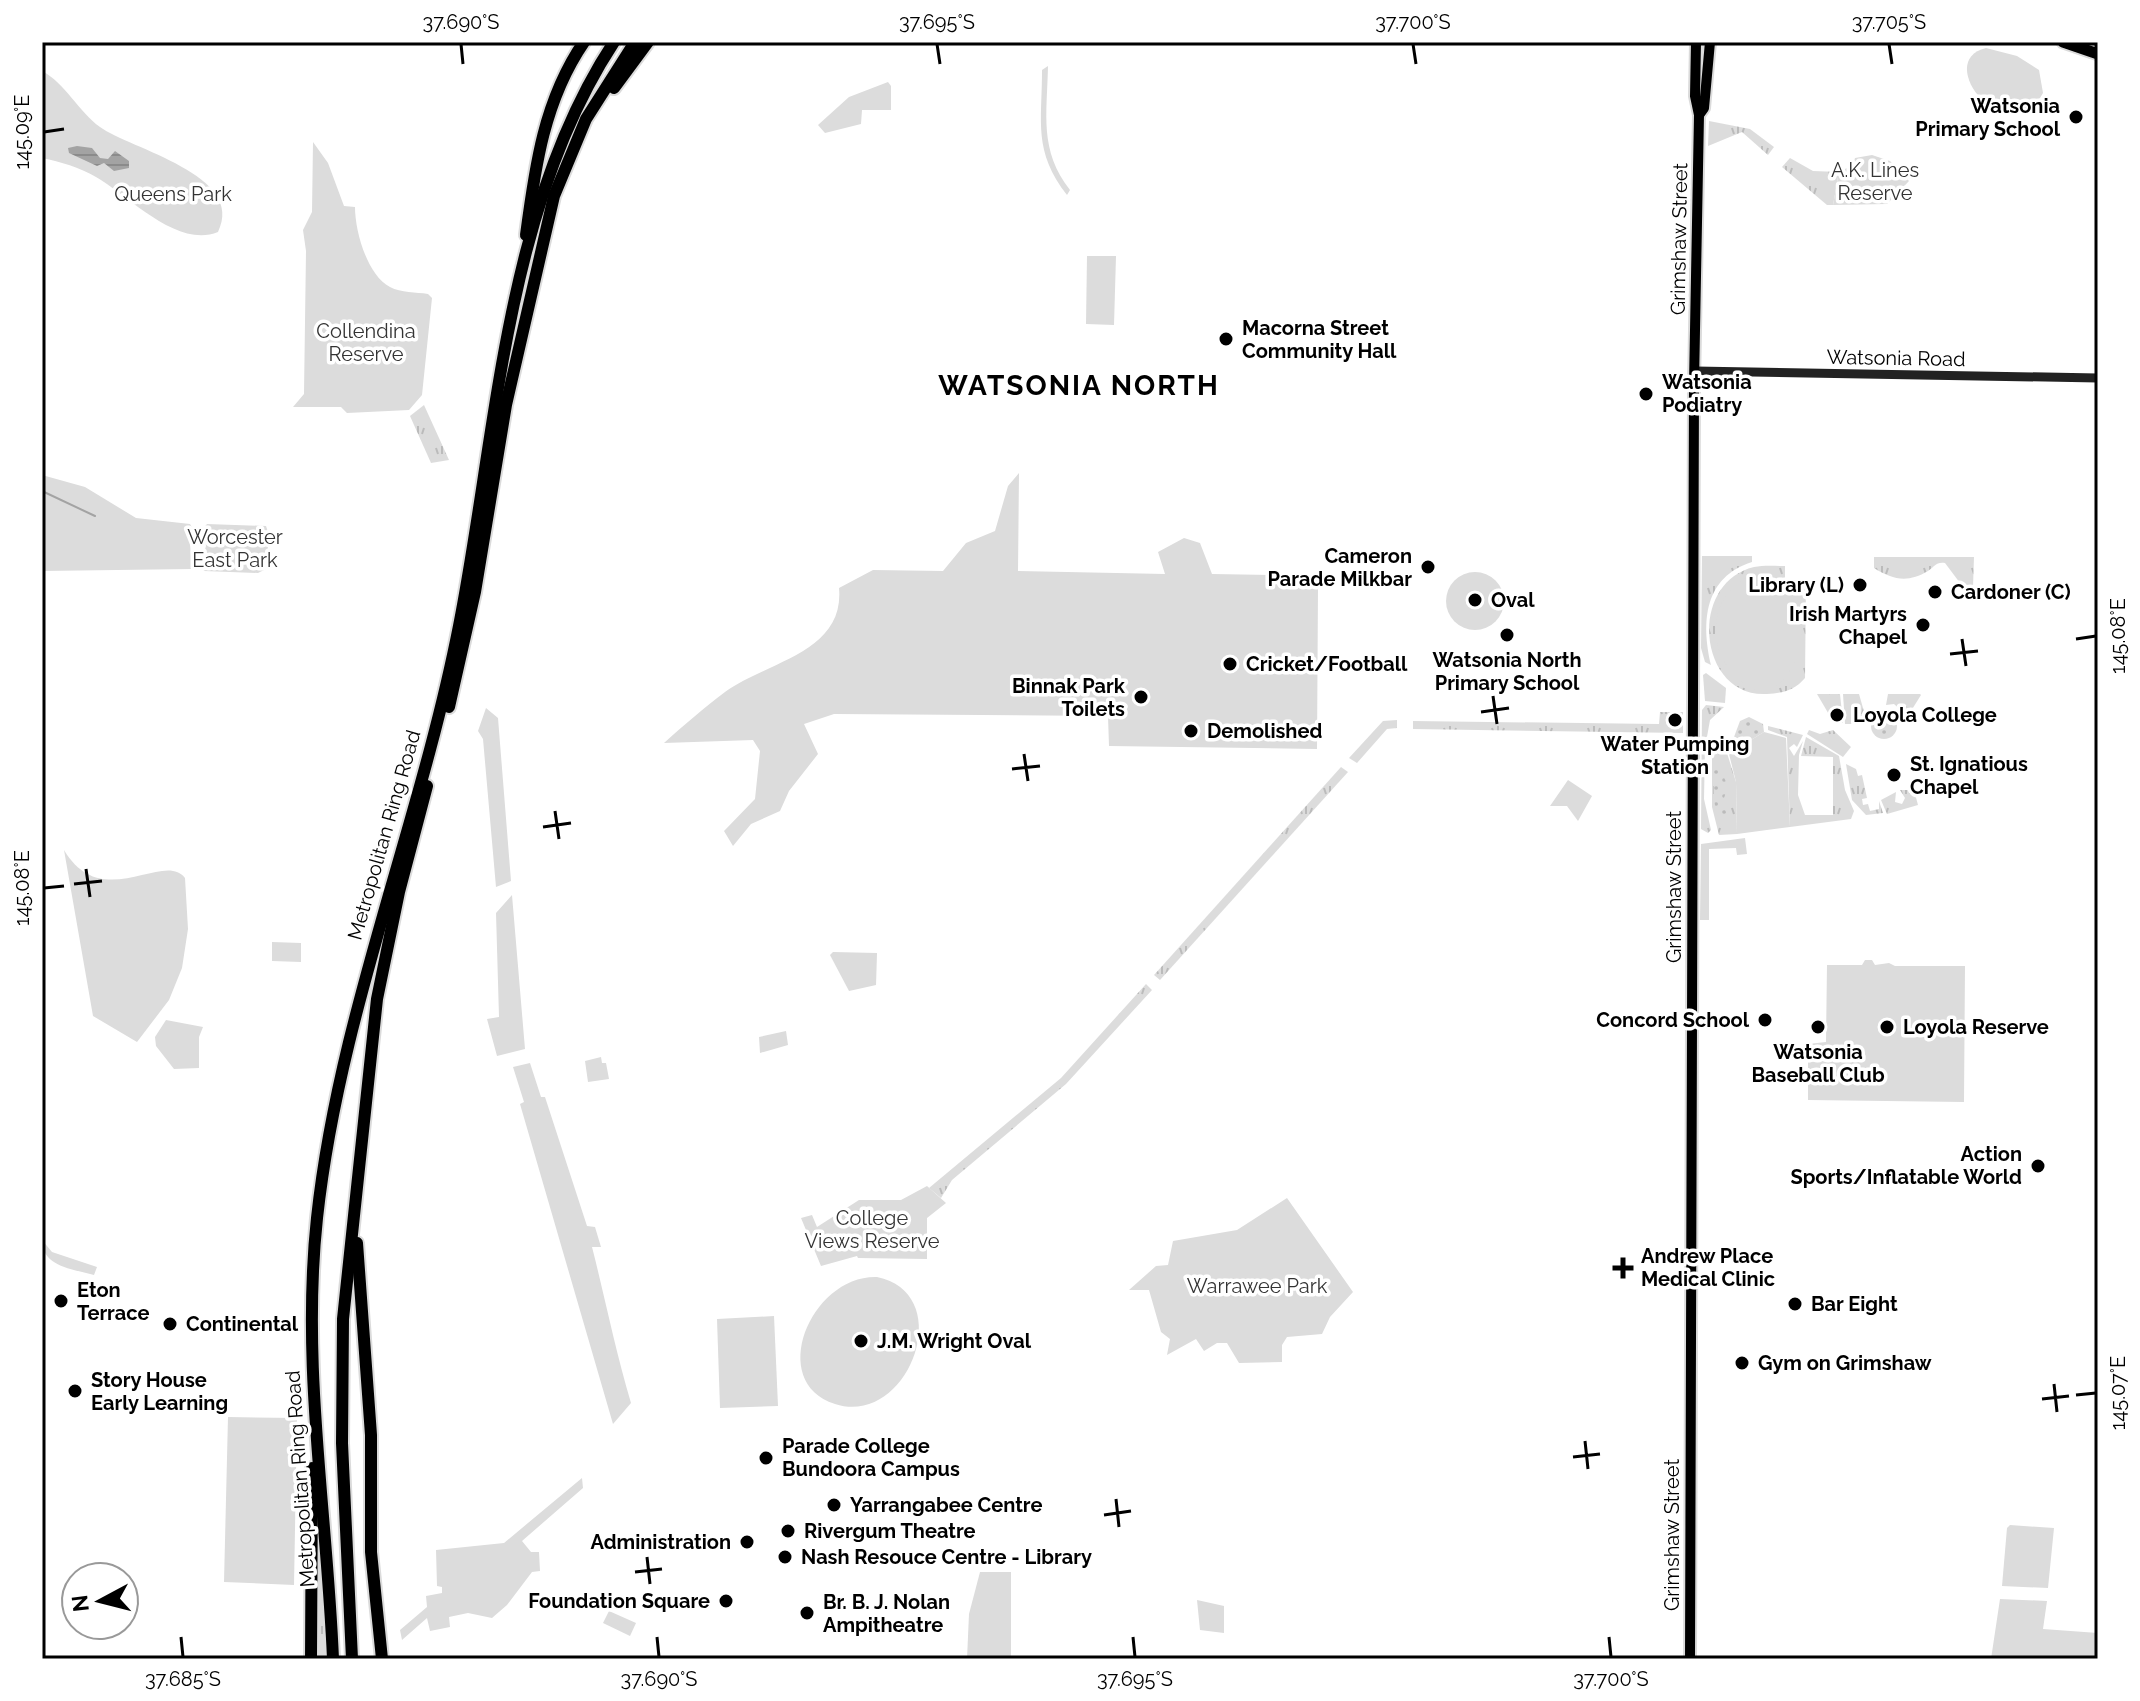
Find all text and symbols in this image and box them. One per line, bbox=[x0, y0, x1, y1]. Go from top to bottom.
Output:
text: 37.690°S bbox=[423, 10, 499, 34]
text: 37.695°S bbox=[899, 10, 975, 34]
text: 37.700°S bbox=[1375, 10, 1451, 34]
text: 37.705°S bbox=[1852, 10, 1926, 34]
place label: Watsonia Primary School bbox=[1915, 94, 2061, 141]
text: 145.09°E bbox=[10, 95, 34, 169]
marker: Watsonia Primary School bbox=[2067, 108, 2085, 126]
park label: A.K. Lines Reserve bbox=[1831, 158, 1919, 205]
street label: Grimshaw Street bbox=[1666, 162, 1692, 315]
park label: Queens Park bbox=[114, 182, 232, 206]
place label: Macorna Street Community Hall bbox=[1242, 316, 1397, 363]
park label: Collendina Reserve bbox=[316, 319, 416, 366]
marker: Macorna Street Community Hall bbox=[1217, 330, 1235, 348]
street label: Watsonia Road bbox=[1826, 345, 1966, 371]
district label: WATSONIA NORTH bbox=[938, 369, 1220, 402]
place label: Watsonia Podiatry bbox=[1662, 370, 1752, 417]
marker: Watsonia Podiatry bbox=[1637, 385, 1655, 403]
park label: Worcester East Park bbox=[187, 525, 283, 572]
place label: Cameron Parade Milkbar bbox=[1268, 544, 1412, 591]
marker: Cameron Parade Milkbar bbox=[1419, 558, 1437, 576]
place label: Library (L) bbox=[1748, 573, 1844, 597]
marker: Library (L) bbox=[1851, 576, 1869, 594]
place label: Cardoner (C) bbox=[1951, 580, 2071, 604]
marker: Cardoner (C) bbox=[1926, 583, 1944, 601]
place label: Oval bbox=[1491, 588, 1535, 612]
marker: Oval bbox=[1466, 591, 1484, 609]
text: 145.08°E bbox=[2106, 598, 2130, 674]
place label: Irish Martyrs Chapel bbox=[1789, 602, 1908, 649]
marker: Irish Martyrs Chapel bbox=[1914, 616, 1932, 634]
marker: Watsonia North Primary School bbox=[1498, 626, 1516, 644]
place label: Watsonia North Primary School bbox=[1432, 648, 1582, 695]
place label: Cricket/Football bbox=[1246, 652, 1408, 676]
marker: Cricket/Football bbox=[1221, 655, 1239, 673]
place label: Binnak Park Toilets bbox=[1012, 674, 1126, 721]
marker: Binnak Park Toilets bbox=[1132, 688, 1150, 706]
place label: Loyola College bbox=[1853, 703, 1997, 727]
marker: Loyola College bbox=[1828, 706, 1846, 724]
marker: Water Pumping Station bbox=[1666, 711, 1684, 729]
place label: Demolished bbox=[1207, 719, 1322, 743]
marker: Demolished bbox=[1182, 722, 1200, 740]
street label: Metropolitan Ring Road bbox=[343, 727, 425, 943]
place label: Water Pumping Station bbox=[1601, 732, 1749, 779]
place label: St. Ignatious Chapel bbox=[1910, 752, 2028, 799]
marker: St. Ignatious Chapel bbox=[1885, 766, 1903, 784]
street label: Grimshaw Street bbox=[1662, 811, 1686, 963]
text: 145.08°E bbox=[10, 850, 34, 926]
place label: Concord School bbox=[1596, 1008, 1750, 1032]
marker: Concord School bbox=[1756, 1011, 1774, 1029]
place label: Loyola Reserve bbox=[1903, 1015, 2049, 1039]
marker: Watsonia Baseball Club bbox=[1809, 1018, 1827, 1036]
marker: Loyola Reserve bbox=[1878, 1018, 1896, 1036]
place label: Watsonia Baseball Club bbox=[1751, 1040, 1885, 1087]
place label: Action Sports/Inflatable World bbox=[1790, 1142, 2022, 1189]
marker: Action Sports/Inflatable World bbox=[2029, 1157, 2047, 1175]
park label: College Views Reserve bbox=[804, 1206, 940, 1253]
place label: Andrew Place Medical Clinic bbox=[1641, 1244, 1775, 1291]
marker: Andrew Place Medical Clinic bbox=[1612, 1257, 1634, 1279]
park label: Warrawee Park bbox=[1187, 1274, 1328, 1298]
place label: Eton Terrace bbox=[77, 1278, 149, 1325]
marker: Eton Terrace bbox=[52, 1292, 70, 1310]
place label: Bar Eight bbox=[1811, 1292, 1898, 1316]
marker: Bar Eight bbox=[1786, 1295, 1804, 1313]
place label: Continental bbox=[186, 1312, 299, 1336]
marker: Continental bbox=[161, 1315, 179, 1333]
place label: J.M. Wright Oval bbox=[877, 1329, 1032, 1353]
marker: J.M. Wright Oval bbox=[852, 1332, 870, 1350]
place label: Gym on Grimshaw bbox=[1758, 1351, 1932, 1375]
marker: Gym on Grimshaw bbox=[1733, 1354, 1751, 1372]
text: 145.07°E bbox=[2106, 1356, 2130, 1430]
place label: Story House Early Learning bbox=[91, 1368, 228, 1415]
street label: Metropolitan Ring Road bbox=[280, 1370, 320, 1588]
marker: Story House Early Learning bbox=[66, 1382, 84, 1400]
place label: Parade College Bundoora Campus bbox=[782, 1434, 960, 1481]
marker: Parade College Bundoora Campus bbox=[757, 1449, 775, 1467]
street label: Grimshaw Street bbox=[1660, 1459, 1684, 1611]
place label: Yarrangabee Centre bbox=[850, 1493, 1042, 1517]
marker: Yarrangabee Centre bbox=[825, 1496, 843, 1514]
place label: Rivergum Theatre bbox=[804, 1519, 976, 1543]
marker: Rivergum Theatre bbox=[779, 1522, 797, 1540]
place label: Administration bbox=[591, 1530, 731, 1554]
marker: Administration bbox=[738, 1533, 756, 1551]
place label: Nash Resouce Centre - Library bbox=[801, 1545, 1092, 1569]
marker: Nash Resouce Centre - Library bbox=[776, 1548, 794, 1566]
north arrow bbox=[60, 1561, 140, 1641]
place label: Foundation Square bbox=[528, 1589, 710, 1613]
place label: Br. B. J. Nolan Ampitheatre bbox=[823, 1590, 950, 1637]
marker: Foundation Square bbox=[717, 1592, 735, 1610]
text: N bbox=[66, 1594, 94, 1613]
marker: Br. B. J. Nolan Ampitheatre bbox=[798, 1604, 816, 1622]
text: 37.685°S bbox=[145, 1667, 221, 1691]
text: 37.690°S bbox=[621, 1667, 697, 1691]
text: 37.695°S bbox=[1097, 1667, 1173, 1691]
text: 37.700°S bbox=[1573, 1667, 1649, 1691]

